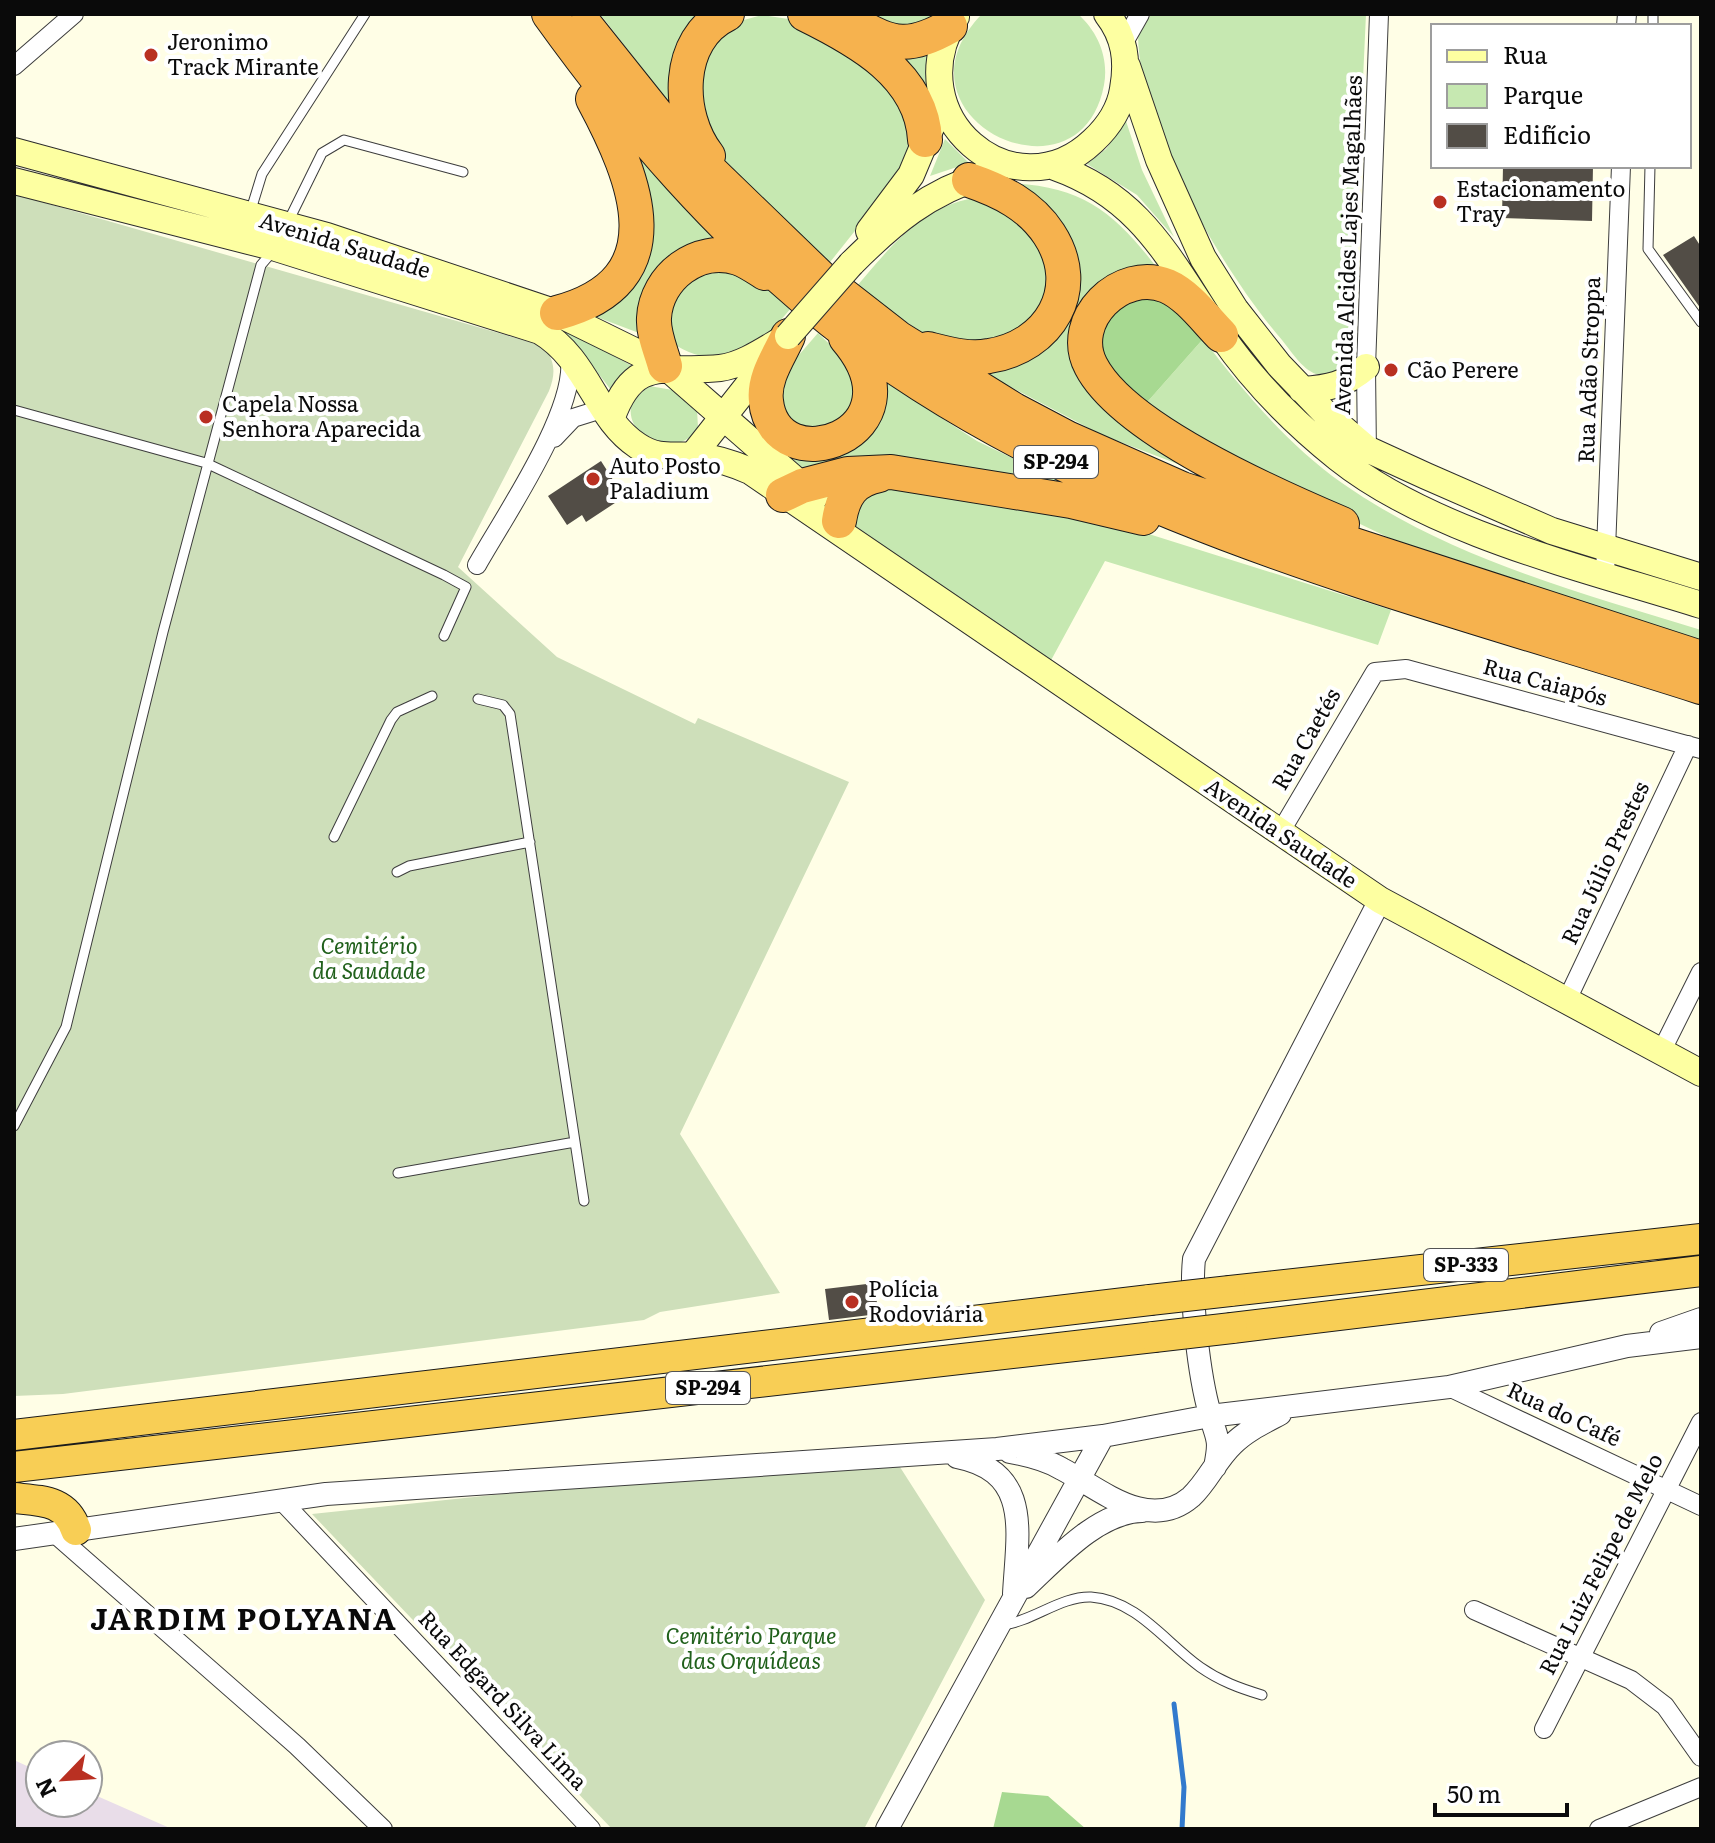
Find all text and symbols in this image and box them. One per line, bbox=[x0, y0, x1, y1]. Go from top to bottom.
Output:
place label: Jeronimo Track Mirante bbox=[167, 24, 319, 82]
legend bbox=[1431, 24, 1691, 168]
text: Rua bbox=[1503, 36, 1548, 71]
marker: Jeronimo Track Mirante bbox=[142, 46, 160, 64]
street label: Avenida Alcides Lajes Magalhães bbox=[1324, 75, 1369, 415]
text: Parque bbox=[1503, 76, 1583, 111]
text: Edifício bbox=[1503, 116, 1591, 151]
place label: Estacionamento Tray bbox=[1456, 171, 1625, 229]
marker: Estacionamento Tray bbox=[1431, 193, 1449, 211]
street label: Avenida Saudade bbox=[256, 202, 435, 285]
street label: Rua Adão Stroppa bbox=[1568, 276, 1607, 464]
place label: Cão Perere bbox=[1407, 352, 1519, 385]
marker: Cão Perere bbox=[1382, 361, 1400, 379]
place label: Capela Nossa Senhora Aparecida bbox=[222, 386, 421, 444]
marker: Capela Nossa Senhora Aparecida bbox=[197, 408, 215, 426]
road number: SP-294 bbox=[1014, 446, 1098, 478]
place label: Auto Posto Paladium bbox=[609, 448, 721, 506]
marker: Auto Posto Paladium bbox=[584, 470, 602, 488]
street label: Rua Caiapós bbox=[1480, 648, 1611, 713]
street label: Rua Caetés bbox=[1262, 681, 1347, 795]
street label: Avenida Saudade bbox=[1199, 768, 1365, 895]
street label: Rua Júlio Prestes bbox=[1551, 775, 1656, 949]
park label: Cemitério da Saudade bbox=[312, 928, 426, 986]
road number: SP-333 bbox=[1424, 1249, 1508, 1281]
place label: Polícia Rodoviária bbox=[868, 1271, 984, 1329]
marker: Polícia Rodoviária bbox=[843, 1293, 861, 1311]
road number: SP-294 bbox=[666, 1372, 750, 1404]
street label: Rua do Café bbox=[1502, 1372, 1627, 1453]
street label: Rua Luiz Felipe de Melo bbox=[1529, 1447, 1670, 1680]
district label: JARDIM POLYANA bbox=[90, 1595, 398, 1639]
street label: Rua Edgard Silva Lima bbox=[412, 1602, 596, 1796]
park label: Cemitério Parque das Orquídeas bbox=[666, 1618, 836, 1676]
north arrow bbox=[24, 1739, 104, 1819]
scale bar bbox=[1435, 1767, 1567, 1817]
text: N bbox=[26, 1773, 63, 1803]
text: 50 m bbox=[1447, 1775, 1501, 1810]

